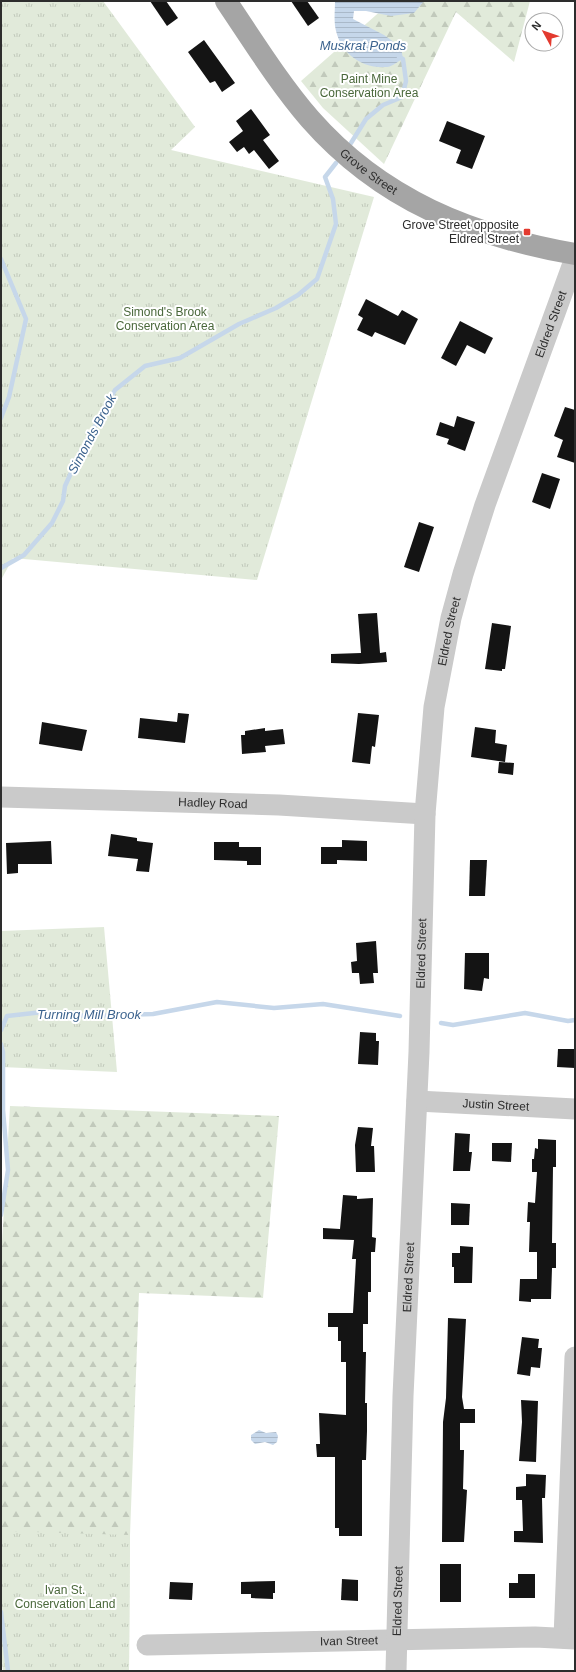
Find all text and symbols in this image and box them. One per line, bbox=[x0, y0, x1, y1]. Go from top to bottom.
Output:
north arrow bbox=[524, 12, 564, 52]
text: N bbox=[529, 19, 544, 32]
water label: Muskrat Ponds bbox=[320, 38, 407, 53]
park label: Paint Mine Conservation Area bbox=[320, 72, 419, 100]
street label: Grove Street bbox=[337, 146, 400, 198]
place label: Grove Street opposite Eldred Street bbox=[402, 218, 520, 246]
marker: Grove Street opposite Eldred Street bbox=[522, 227, 532, 237]
street label: Eldred Street bbox=[532, 288, 570, 360]
park label: Simond's Brook Conservation Area bbox=[116, 305, 215, 333]
water label: Simonds Brook bbox=[65, 390, 120, 476]
street label: Eldred Street bbox=[435, 595, 464, 667]
street label: Hadley Road bbox=[178, 795, 248, 811]
street label: Eldred Street bbox=[414, 918, 429, 989]
water label: Turning Mill Brook bbox=[37, 1007, 142, 1022]
street label: Justin Street bbox=[462, 1096, 530, 1114]
street label: Eldred Street bbox=[400, 1241, 417, 1313]
street label: Eldred Street bbox=[390, 1565, 406, 1636]
park label: Ivan St. Conservation Land bbox=[15, 1583, 115, 1611]
street label: Ivan Street bbox=[320, 1633, 379, 1648]

